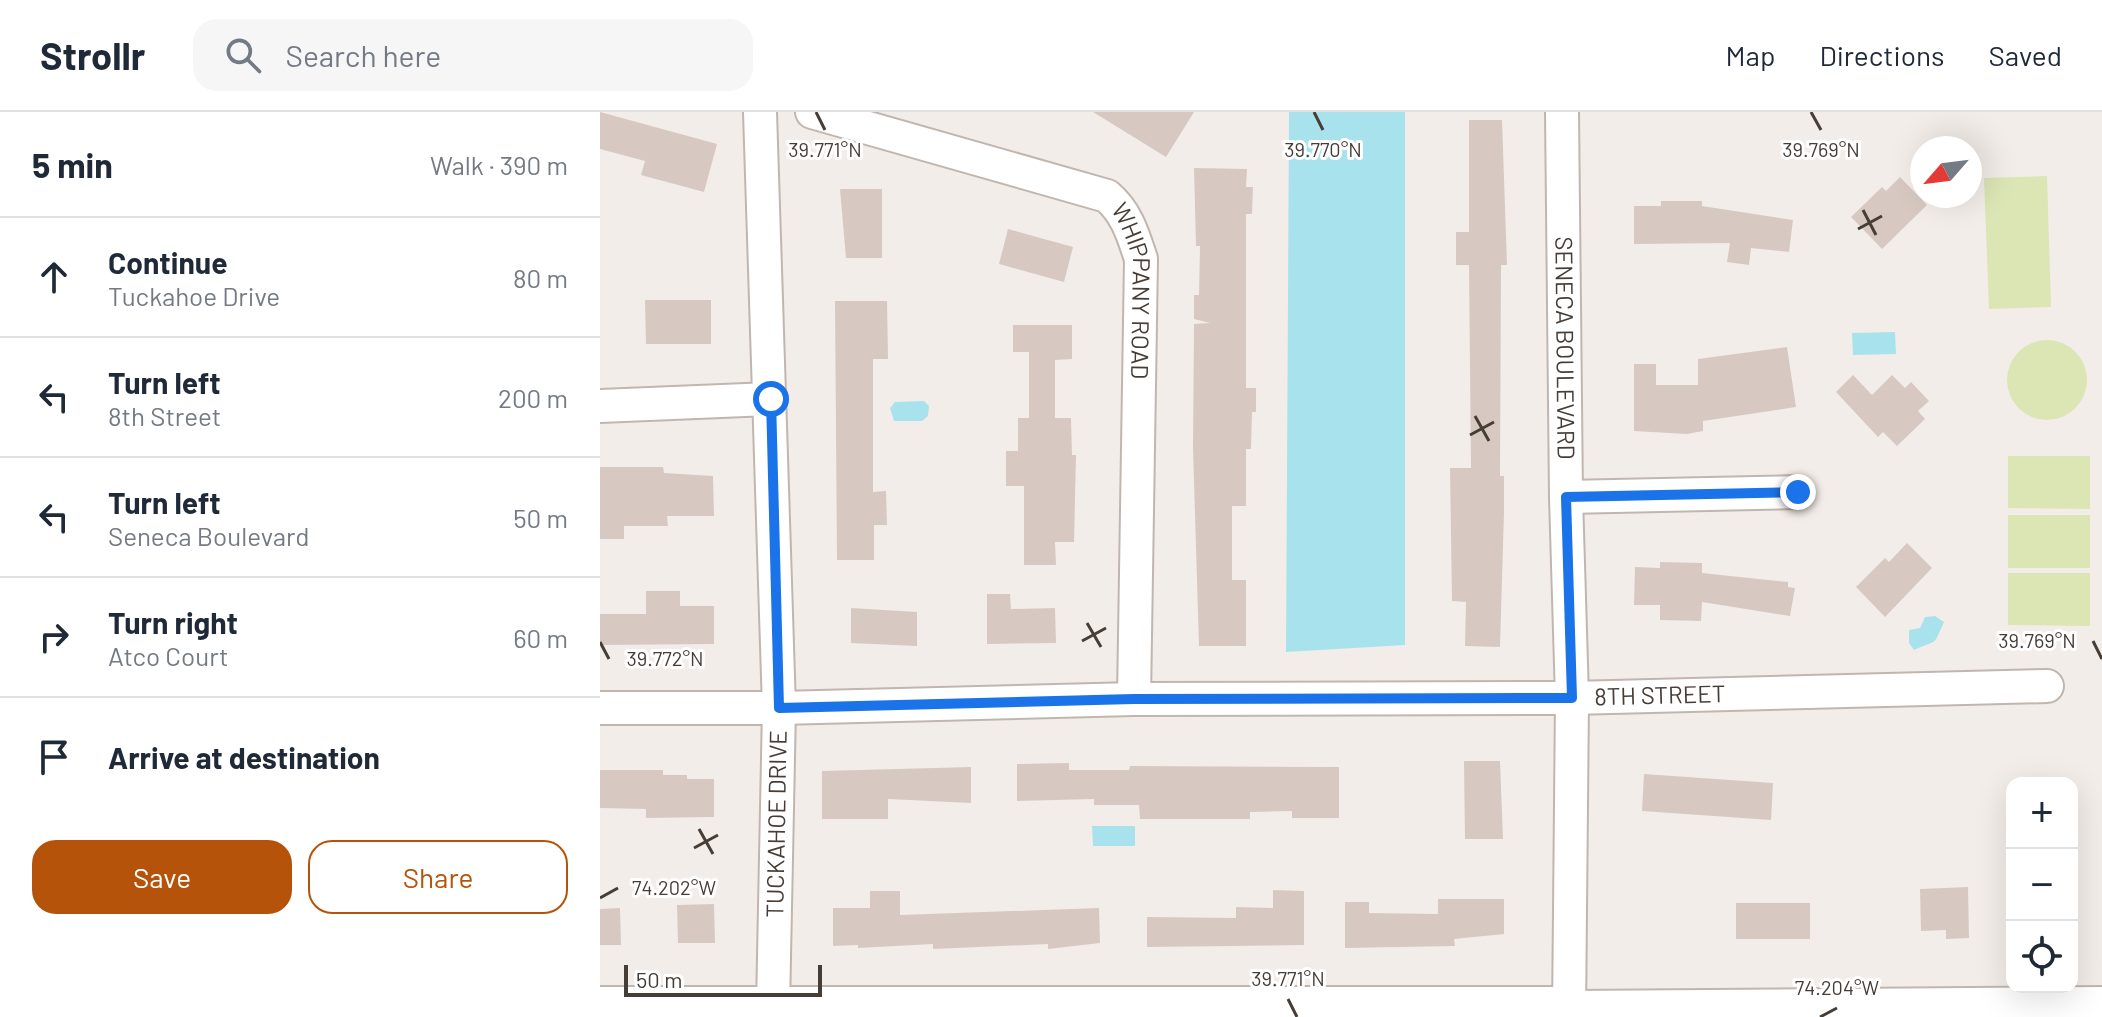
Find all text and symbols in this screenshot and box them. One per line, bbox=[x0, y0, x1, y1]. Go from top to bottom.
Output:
search box bbox=[193, 19, 753, 91]
text: Strollr bbox=[40, 32, 145, 78]
icon: search bbox=[221, 33, 265, 77]
text: Search here bbox=[285, 37, 441, 73]
text: Map bbox=[1726, 38, 1775, 72]
text: Directions bbox=[1819, 38, 1945, 72]
text: Saved bbox=[1989, 38, 2062, 72]
north arrow bbox=[1910, 136, 1982, 208]
text: 39.771°N bbox=[788, 137, 862, 161]
text: 39.770°N bbox=[1284, 137, 1362, 161]
text: 39.769°N bbox=[1782, 137, 1860, 161]
text: 5 min bbox=[32, 144, 113, 185]
text: Walk · 390 m bbox=[430, 149, 568, 180]
street label: WHIPPANY ROAD bbox=[1106, 197, 1157, 379]
street label: SENECA BOULEVARD bbox=[1550, 236, 1582, 460]
text: Continue bbox=[108, 244, 228, 280]
icon: ahead bbox=[32, 255, 76, 299]
text: 80 m bbox=[513, 262, 568, 293]
text: Tuckahoe Drive bbox=[108, 280, 280, 311]
text: Turn left bbox=[108, 364, 221, 400]
icon: left bbox=[32, 375, 76, 419]
route start bbox=[753, 381, 789, 417]
text: 200 m bbox=[498, 382, 568, 413]
text: 8th Street bbox=[108, 400, 221, 431]
route end bbox=[1780, 474, 1816, 510]
text: Turn left bbox=[108, 484, 221, 520]
icon: left bbox=[32, 495, 76, 539]
text: 50 m bbox=[513, 502, 568, 533]
text: Seneca Boulevard bbox=[108, 520, 310, 551]
text: Turn right bbox=[108, 604, 238, 640]
icon: right bbox=[32, 615, 76, 659]
text: 60 m bbox=[513, 622, 568, 653]
text: 39.769°N bbox=[1998, 628, 2076, 652]
text: Atco Court bbox=[108, 640, 229, 671]
text: 39.772°N bbox=[626, 646, 704, 670]
street label: 8TH STREET bbox=[1594, 678, 1726, 710]
street label: TUCKAHOE DRIVE bbox=[759, 730, 792, 918]
icon: arrive bbox=[32, 735, 76, 779]
text: Arrive at destination bbox=[108, 739, 380, 775]
map controls bbox=[2006, 777, 2078, 993]
button: + bbox=[2006, 777, 2078, 849]
button: Save bbox=[32, 840, 292, 914]
button: Share bbox=[308, 840, 568, 914]
button: − bbox=[2006, 849, 2078, 921]
text: 74.202°W bbox=[632, 875, 716, 899]
button: locate bbox=[2006, 921, 2078, 993]
scale bar bbox=[624, 961, 822, 997]
text: 50 m bbox=[636, 966, 682, 992]
text: 39.771°N bbox=[1251, 966, 1325, 990]
text: 74.204°W bbox=[1795, 975, 1880, 999]

